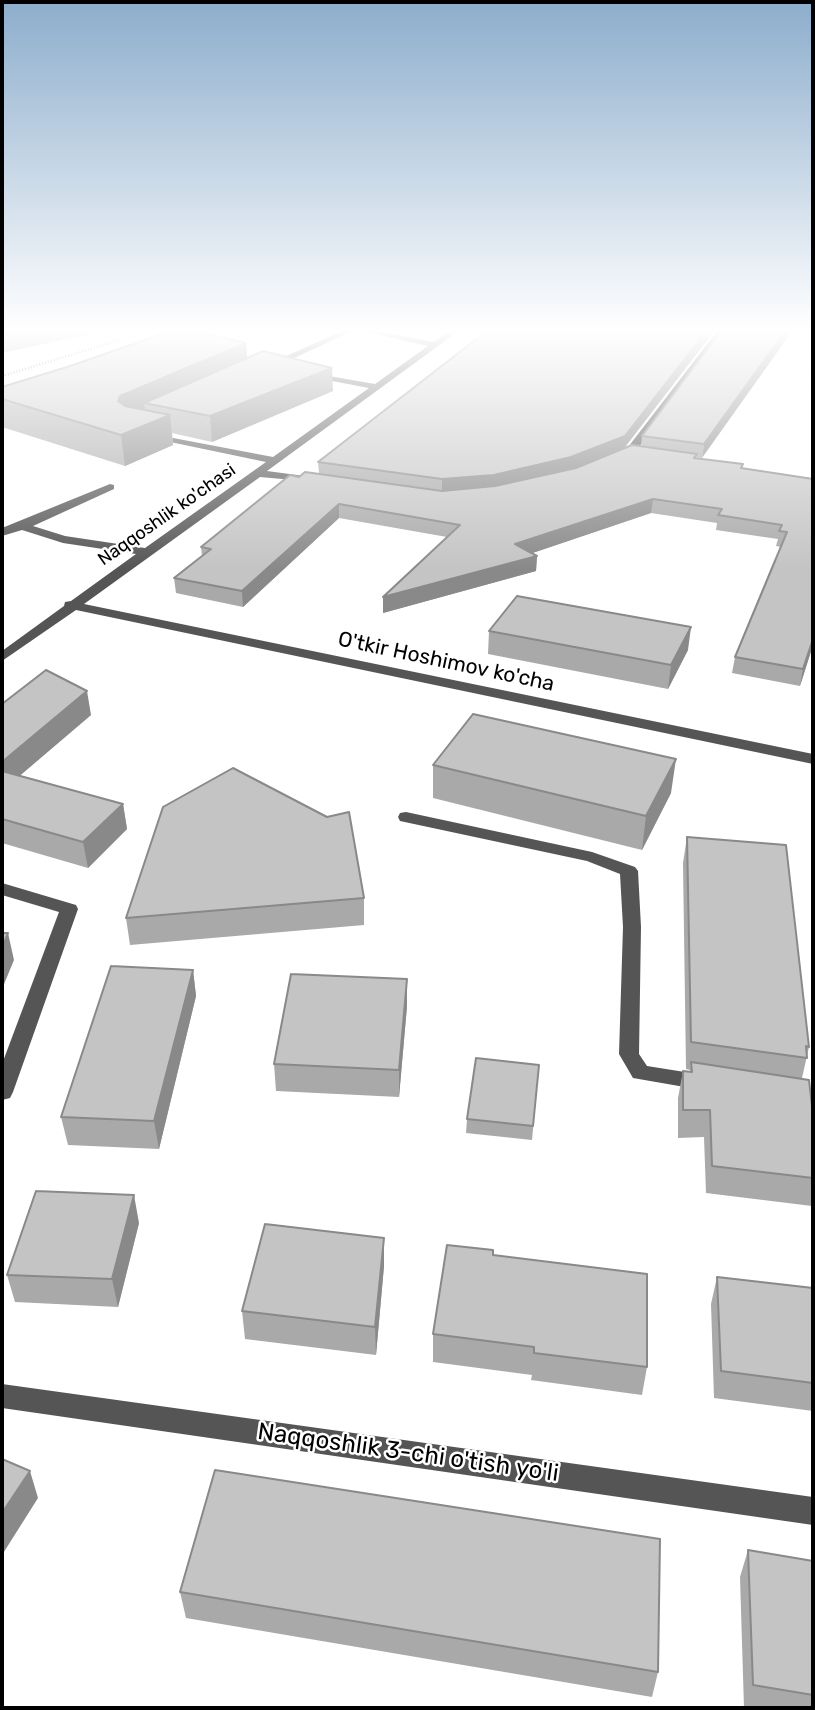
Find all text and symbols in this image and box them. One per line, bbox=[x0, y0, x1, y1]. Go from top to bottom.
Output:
street label: Naqqoshlik ko'chasi bbox=[94, 459, 240, 571]
street label: O'tkir Hoshimov ko'cha bbox=[336, 627, 556, 697]
street label: Naqqoshlik 3-chi o'tish yo'li bbox=[256, 1418, 560, 1488]

